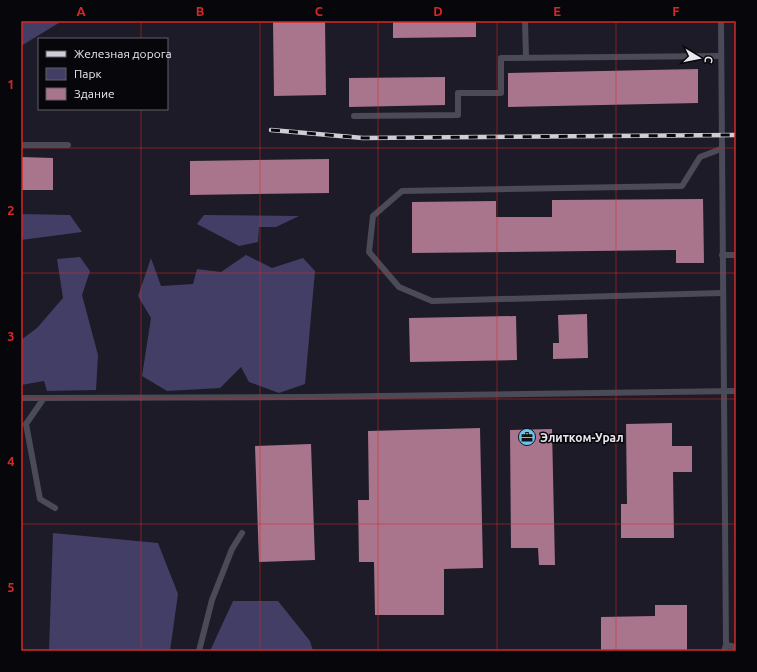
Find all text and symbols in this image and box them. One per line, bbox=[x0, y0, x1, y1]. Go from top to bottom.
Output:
text: A bbox=[76, 4, 86, 18]
text: B bbox=[196, 4, 205, 18]
text: C bbox=[315, 4, 324, 18]
text: D bbox=[433, 4, 443, 18]
text: E bbox=[553, 4, 561, 18]
text: F bbox=[672, 4, 680, 18]
legend bbox=[38, 38, 168, 110]
north arrow bbox=[679, 38, 719, 78]
text: Железная дорога bbox=[74, 47, 172, 60]
text: С bbox=[702, 55, 715, 64]
text: Парк bbox=[74, 67, 102, 80]
text: 1 bbox=[7, 77, 15, 91]
text: Здание bbox=[74, 87, 115, 100]
text: 2 bbox=[7, 203, 15, 217]
text: 3 bbox=[7, 329, 15, 343]
office icon: Элитком-Урал bbox=[517, 427, 537, 447]
place label: Элитком-Урал bbox=[540, 431, 624, 444]
text: 4 bbox=[7, 454, 15, 468]
text: 5 bbox=[7, 580, 15, 594]

